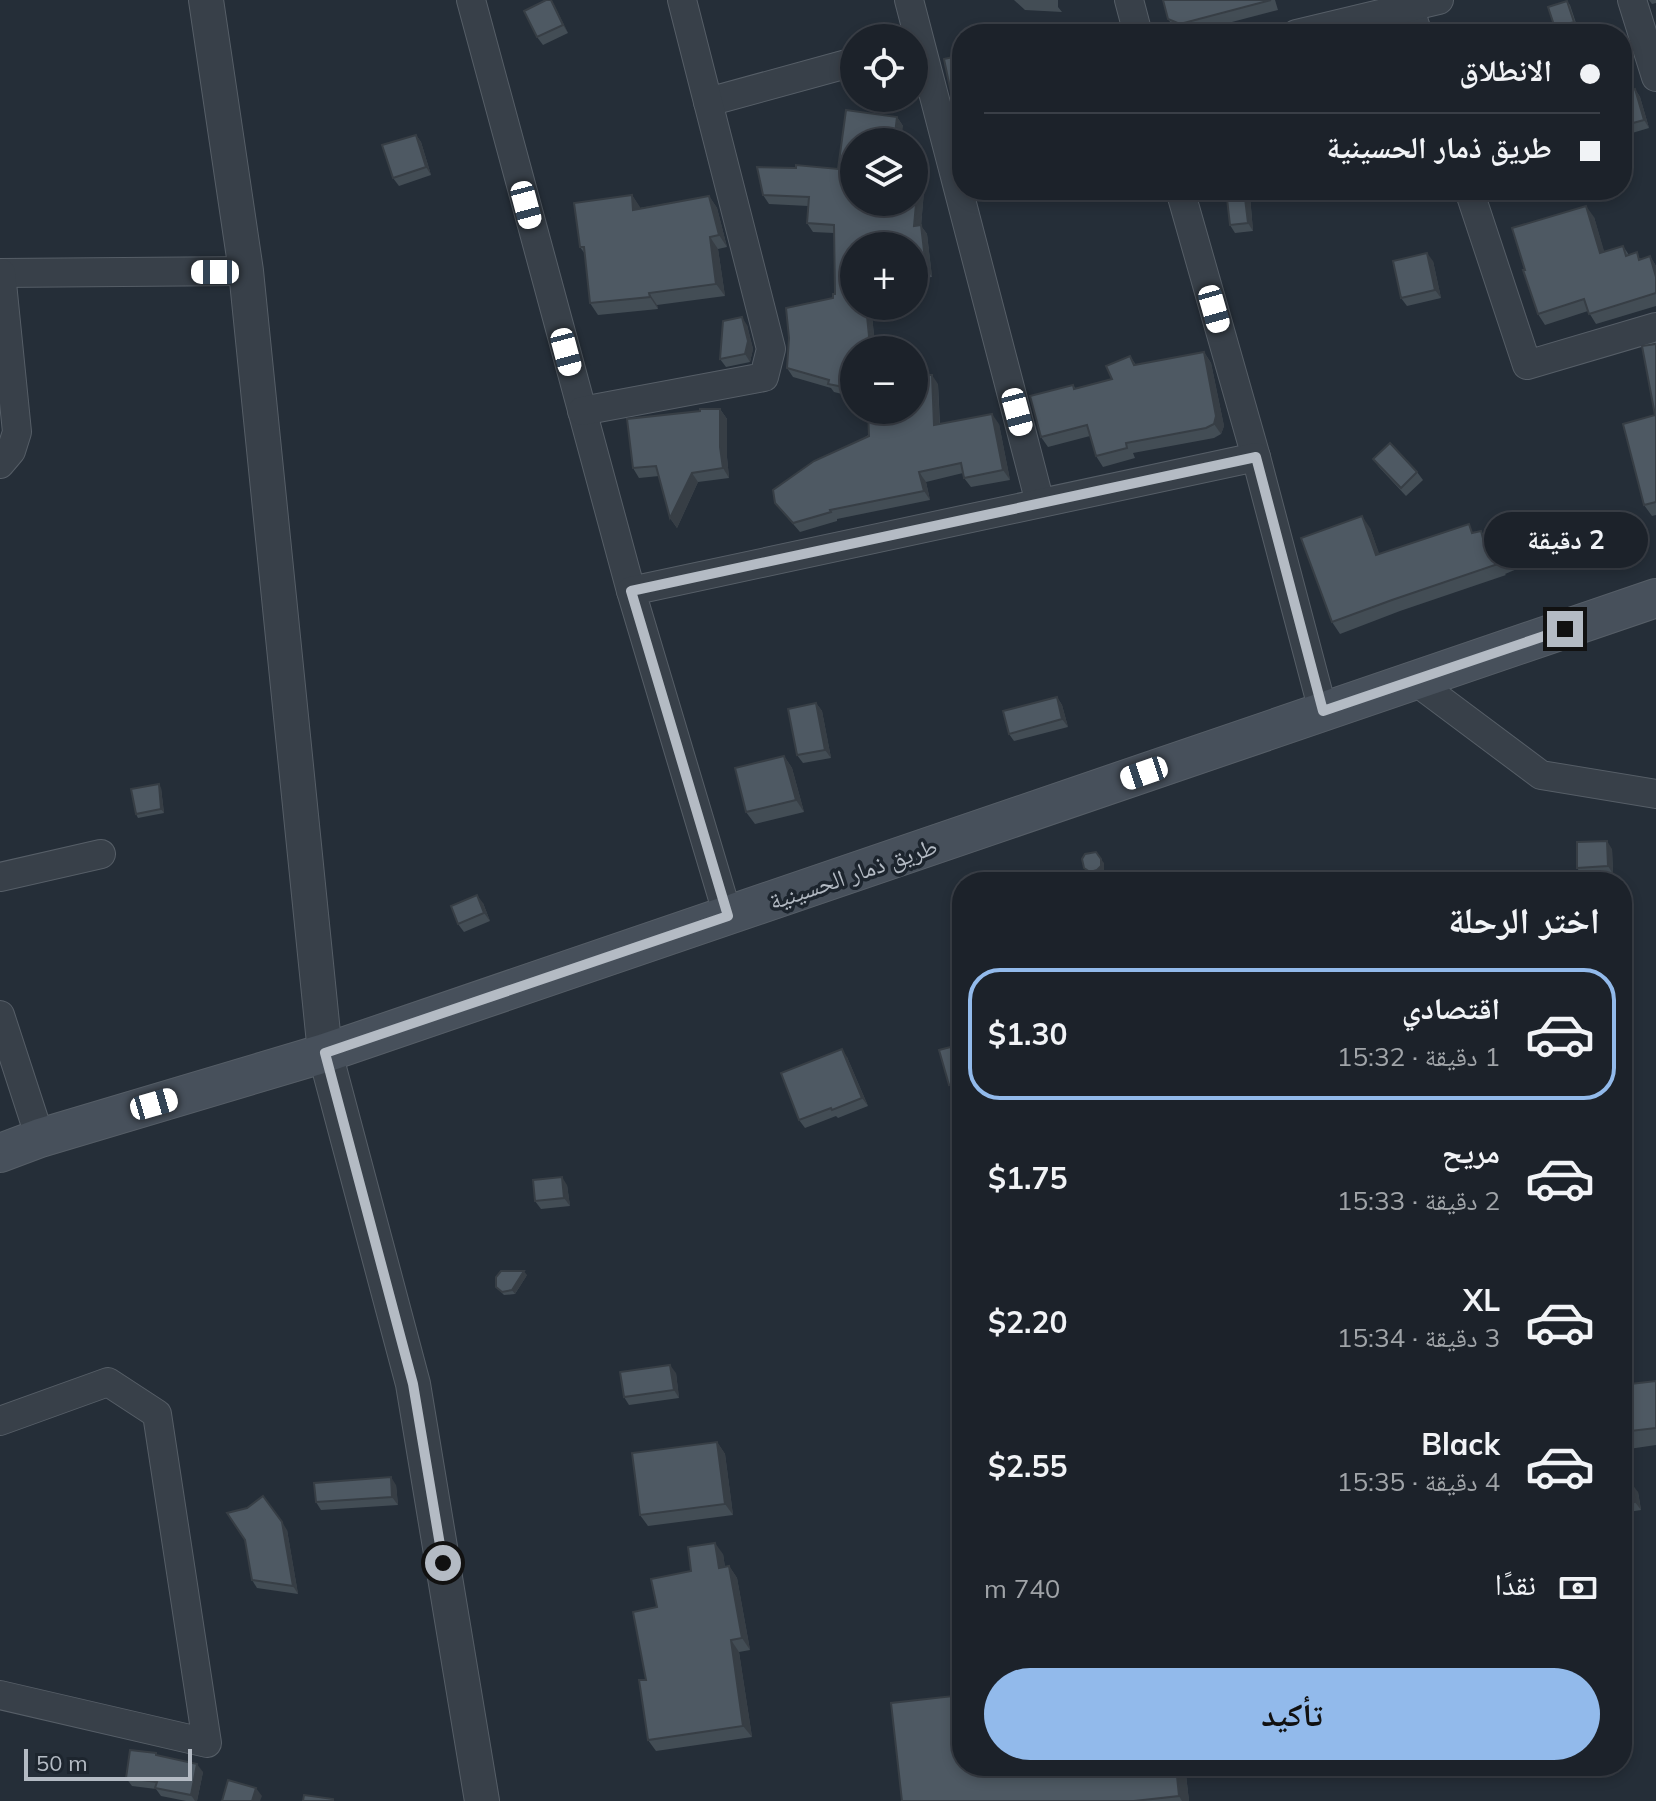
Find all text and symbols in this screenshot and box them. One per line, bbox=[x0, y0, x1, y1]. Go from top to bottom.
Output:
map controls bbox=[840, 24, 928, 424]
button: locate bbox=[840, 24, 928, 112]
text: الانطلاق bbox=[1459, 51, 1552, 89]
button: layers bbox=[840, 128, 928, 216]
text: طريق ذمار الحسينية bbox=[1326, 128, 1552, 166]
car bbox=[508, 179, 544, 231]
button: + bbox=[840, 232, 928, 320]
car bbox=[191, 260, 239, 284]
car bbox=[1196, 283, 1232, 335]
car bbox=[548, 326, 584, 378]
button: − bbox=[840, 336, 928, 424]
car bbox=[999, 386, 1035, 438]
callout: 2 دقيقة bbox=[1483, 513, 1647, 569]
text: 2 دقيقة bbox=[1527, 523, 1605, 556]
route end bbox=[1547, 611, 1583, 647]
car bbox=[1117, 754, 1171, 792]
street label: طريق ذمار الحسينية bbox=[765, 830, 941, 916]
text: اختر الرحلة bbox=[1448, 897, 1600, 942]
text: اقتصادي bbox=[1402, 989, 1500, 1027]
icon: car bbox=[1524, 998, 1596, 1070]
text: $1.30 bbox=[988, 1015, 1067, 1053]
text: 1 دقيقة · 15:32 bbox=[1337, 1040, 1500, 1073]
car bbox=[128, 1086, 180, 1122]
text: مريح bbox=[1442, 1133, 1500, 1171]
icon: car bbox=[1524, 1142, 1596, 1214]
text: $1.75 bbox=[988, 1159, 1067, 1197]
text: 2 دقيقة · 15:33 bbox=[1337, 1184, 1500, 1217]
text: XL bbox=[1463, 1281, 1500, 1319]
icon: car bbox=[1524, 1286, 1596, 1358]
text: $2.20 bbox=[988, 1303, 1067, 1341]
text: 3 دقيقة · 15:34 bbox=[1337, 1321, 1500, 1354]
text: Black bbox=[1421, 1425, 1500, 1463]
icon: car bbox=[1524, 1430, 1596, 1502]
text: $2.55 bbox=[988, 1447, 1067, 1485]
text: 4 دقيقة · 15:35 bbox=[1337, 1465, 1500, 1498]
route start bbox=[425, 1545, 461, 1581]
text: نقدًا bbox=[1495, 1565, 1536, 1603]
icon: cash bbox=[1556, 1566, 1600, 1610]
text: 740 m bbox=[984, 1572, 1060, 1605]
button: تأكيد bbox=[984, 1668, 1600, 1760]
scale bar bbox=[24, 1745, 192, 1781]
text: 50 m bbox=[36, 1749, 87, 1777]

